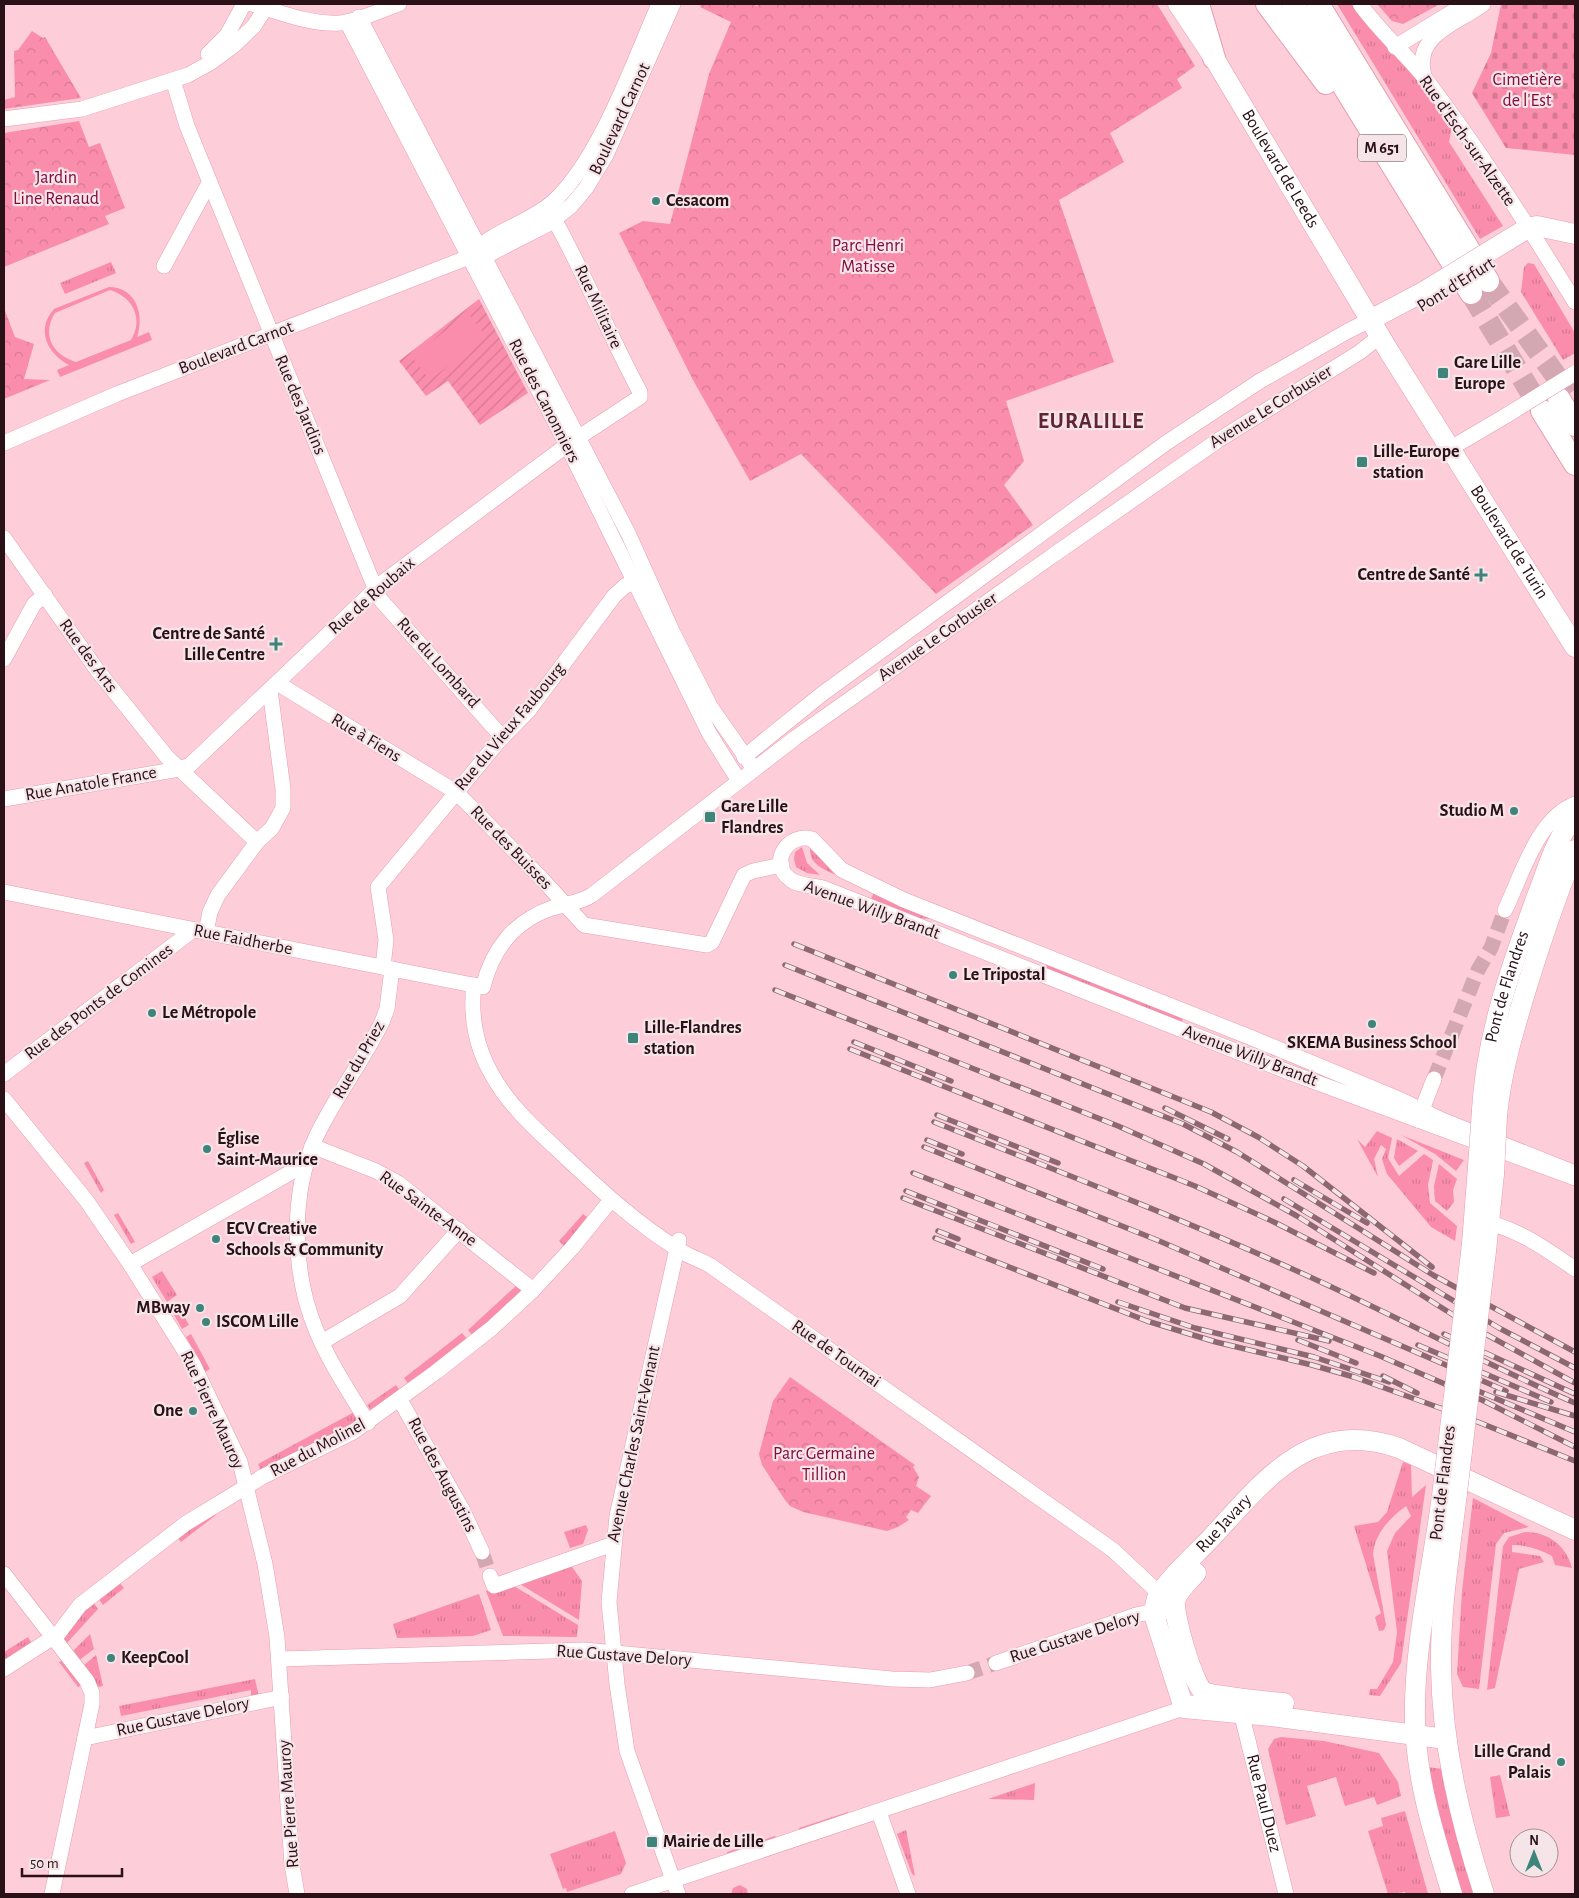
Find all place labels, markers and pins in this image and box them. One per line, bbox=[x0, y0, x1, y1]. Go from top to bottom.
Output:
place label: Cesacom bbox=[666, 192, 729, 210]
marker: Cesacom bbox=[650, 195, 662, 207]
place label: Gare Lille Europe bbox=[1454, 354, 1521, 393]
marker: Gare Lille Europe bbox=[1436, 366, 1450, 380]
place label: Lille-Europe station bbox=[1373, 443, 1460, 482]
marker: Lille-Europe station bbox=[1355, 455, 1369, 469]
place label: Centre de Santé bbox=[1358, 566, 1470, 584]
marker: Centre de Santé bbox=[1474, 568, 1488, 582]
place label: Centre de Santé Lille Centre bbox=[153, 625, 265, 664]
marker: Centre de Santé Lille Centre bbox=[269, 637, 283, 651]
place label: Gare Lille Flandres bbox=[721, 798, 788, 837]
place label: Studio M bbox=[1439, 802, 1504, 820]
marker: Studio M bbox=[1508, 805, 1520, 817]
marker: Gare Lille Flandres bbox=[703, 810, 717, 824]
place label: Le Tripostal bbox=[963, 966, 1045, 984]
marker: Le Tripostal bbox=[947, 969, 959, 981]
place label: Le Métropole bbox=[162, 1004, 256, 1022]
marker: Le Métropole bbox=[146, 1007, 158, 1019]
marker: SKEMA Business School bbox=[1366, 1018, 1378, 1030]
place label: Lille-Flandres station bbox=[644, 1019, 742, 1058]
marker: Lille-Flandres station bbox=[626, 1031, 640, 1045]
place label: SKEMA Business School bbox=[1287, 1034, 1457, 1052]
place label: Église Saint-Maurice bbox=[217, 1127, 318, 1169]
marker: Église Saint-Maurice bbox=[201, 1143, 213, 1155]
place label: ECV Creative Schools & Community bbox=[226, 1220, 384, 1259]
marker: ECV Creative Schools & Community bbox=[210, 1233, 222, 1245]
place label: MBway bbox=[136, 1299, 191, 1317]
marker: MBway bbox=[194, 1302, 206, 1314]
place label: ISCOM Lille bbox=[216, 1313, 299, 1331]
marker: ISCOM Lille bbox=[200, 1316, 212, 1328]
place label: One bbox=[153, 1402, 183, 1420]
marker: One bbox=[187, 1405, 199, 1417]
place label: KeepCool bbox=[121, 1649, 189, 1667]
marker: KeepCool bbox=[105, 1652, 117, 1664]
place label: Lille Grand Palais bbox=[1474, 1743, 1552, 1782]
marker: Lille Grand Palais bbox=[1555, 1756, 1567, 1768]
place label: Mairie de Lille bbox=[663, 1833, 764, 1851]
marker: Mairie de Lille bbox=[645, 1835, 659, 1849]

